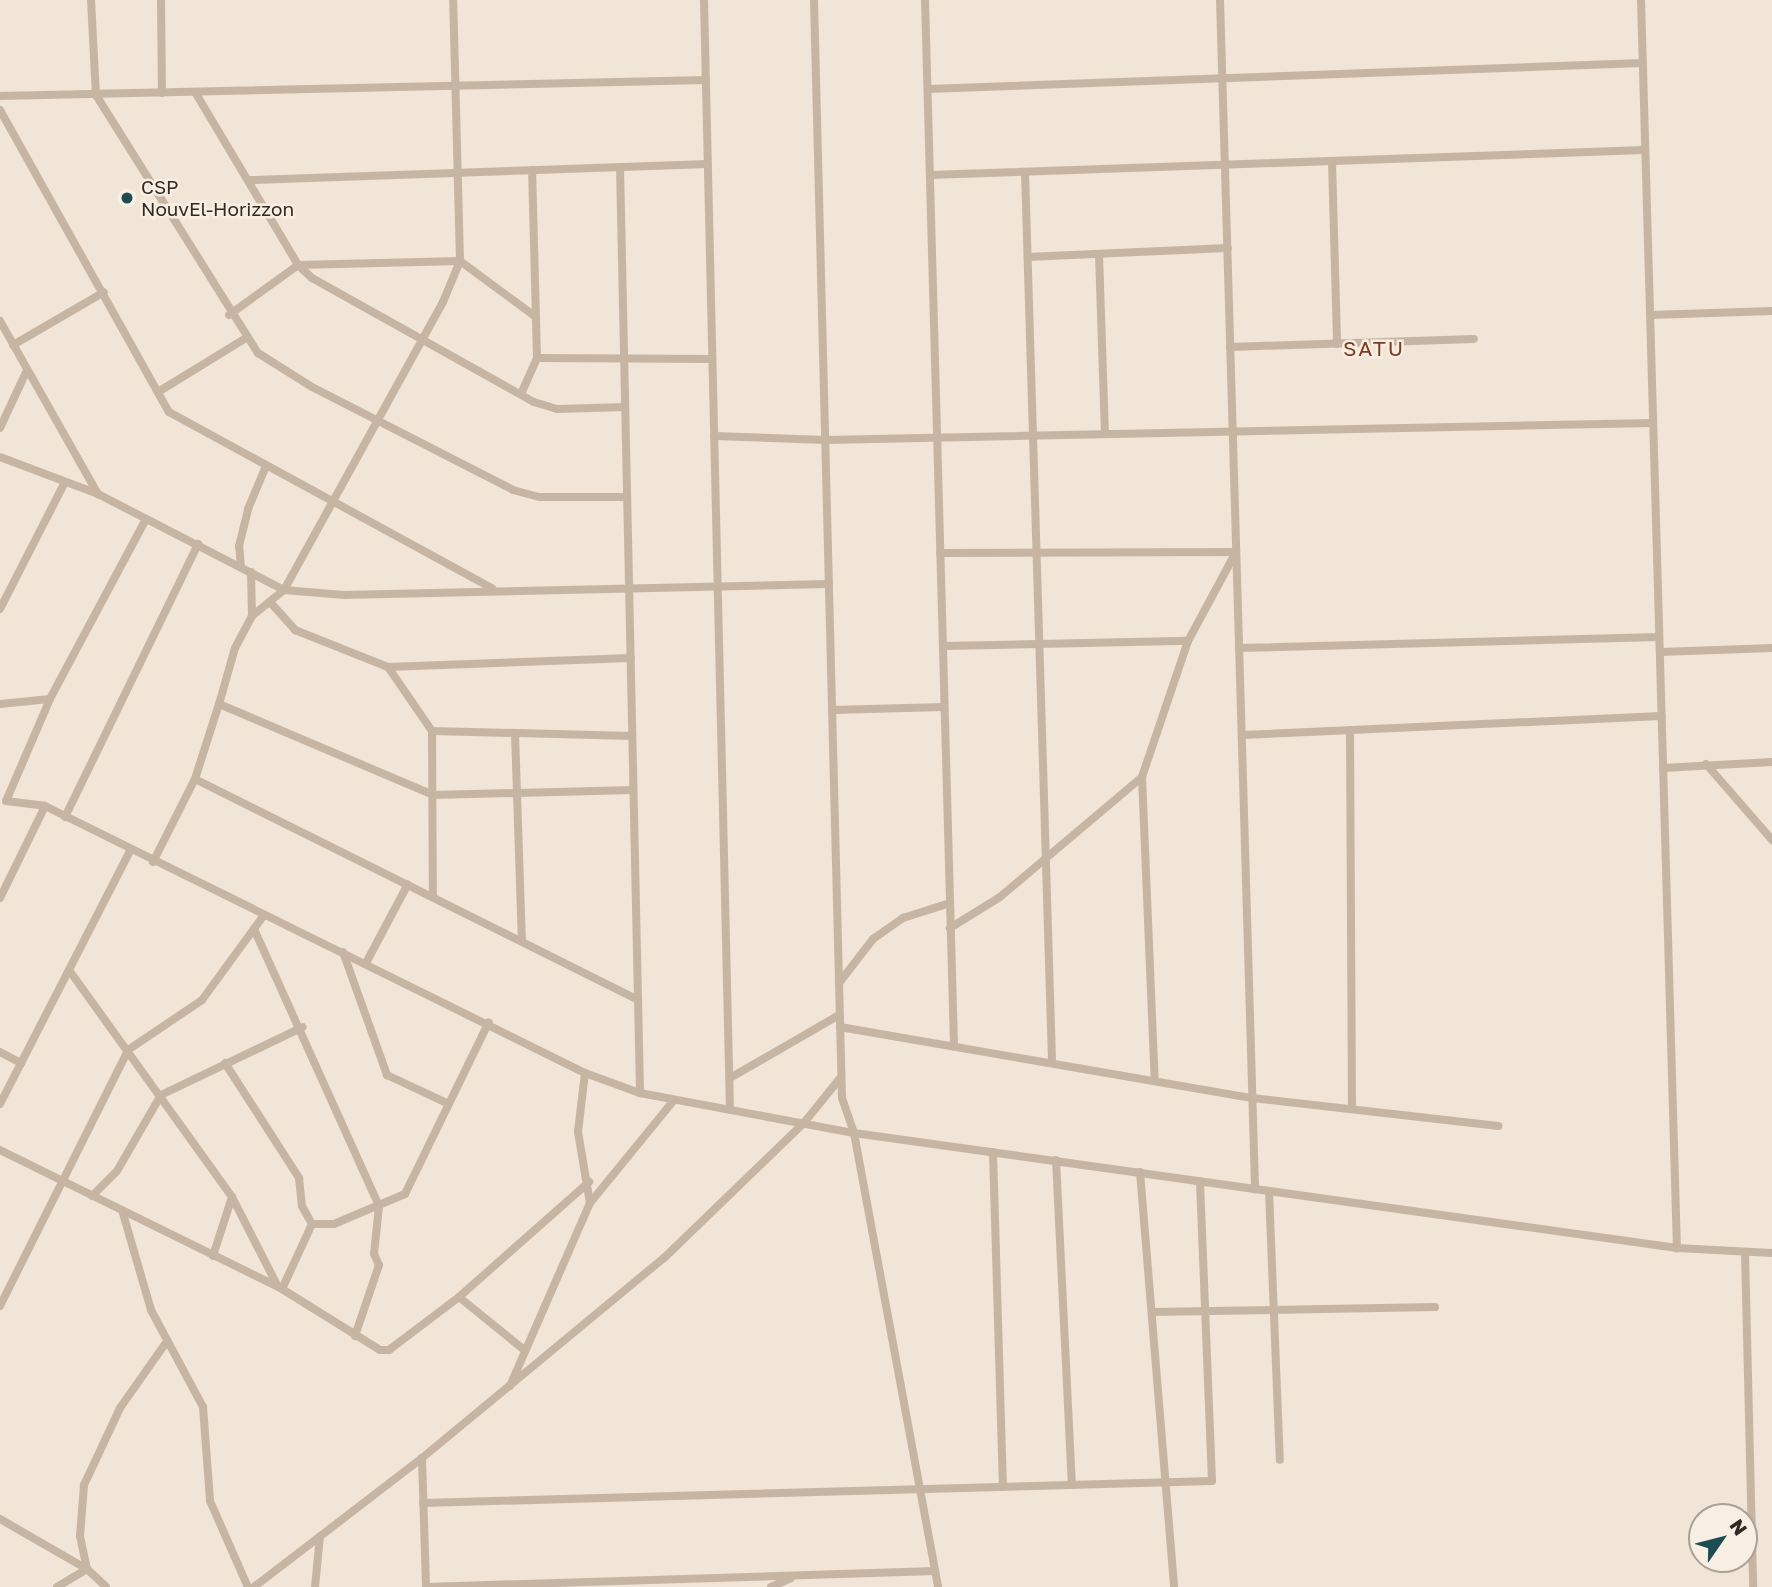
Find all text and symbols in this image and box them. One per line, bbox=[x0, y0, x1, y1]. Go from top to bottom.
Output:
place label: CSP NouvEl-Horizzon bbox=[141, 176, 294, 220]
marker: CSP NouvEl-Horizzon bbox=[119, 190, 135, 206]
district label: SATU bbox=[1344, 335, 1404, 361]
north arrow bbox=[1688, 1503, 1758, 1573]
text: N bbox=[1725, 1514, 1753, 1539]

